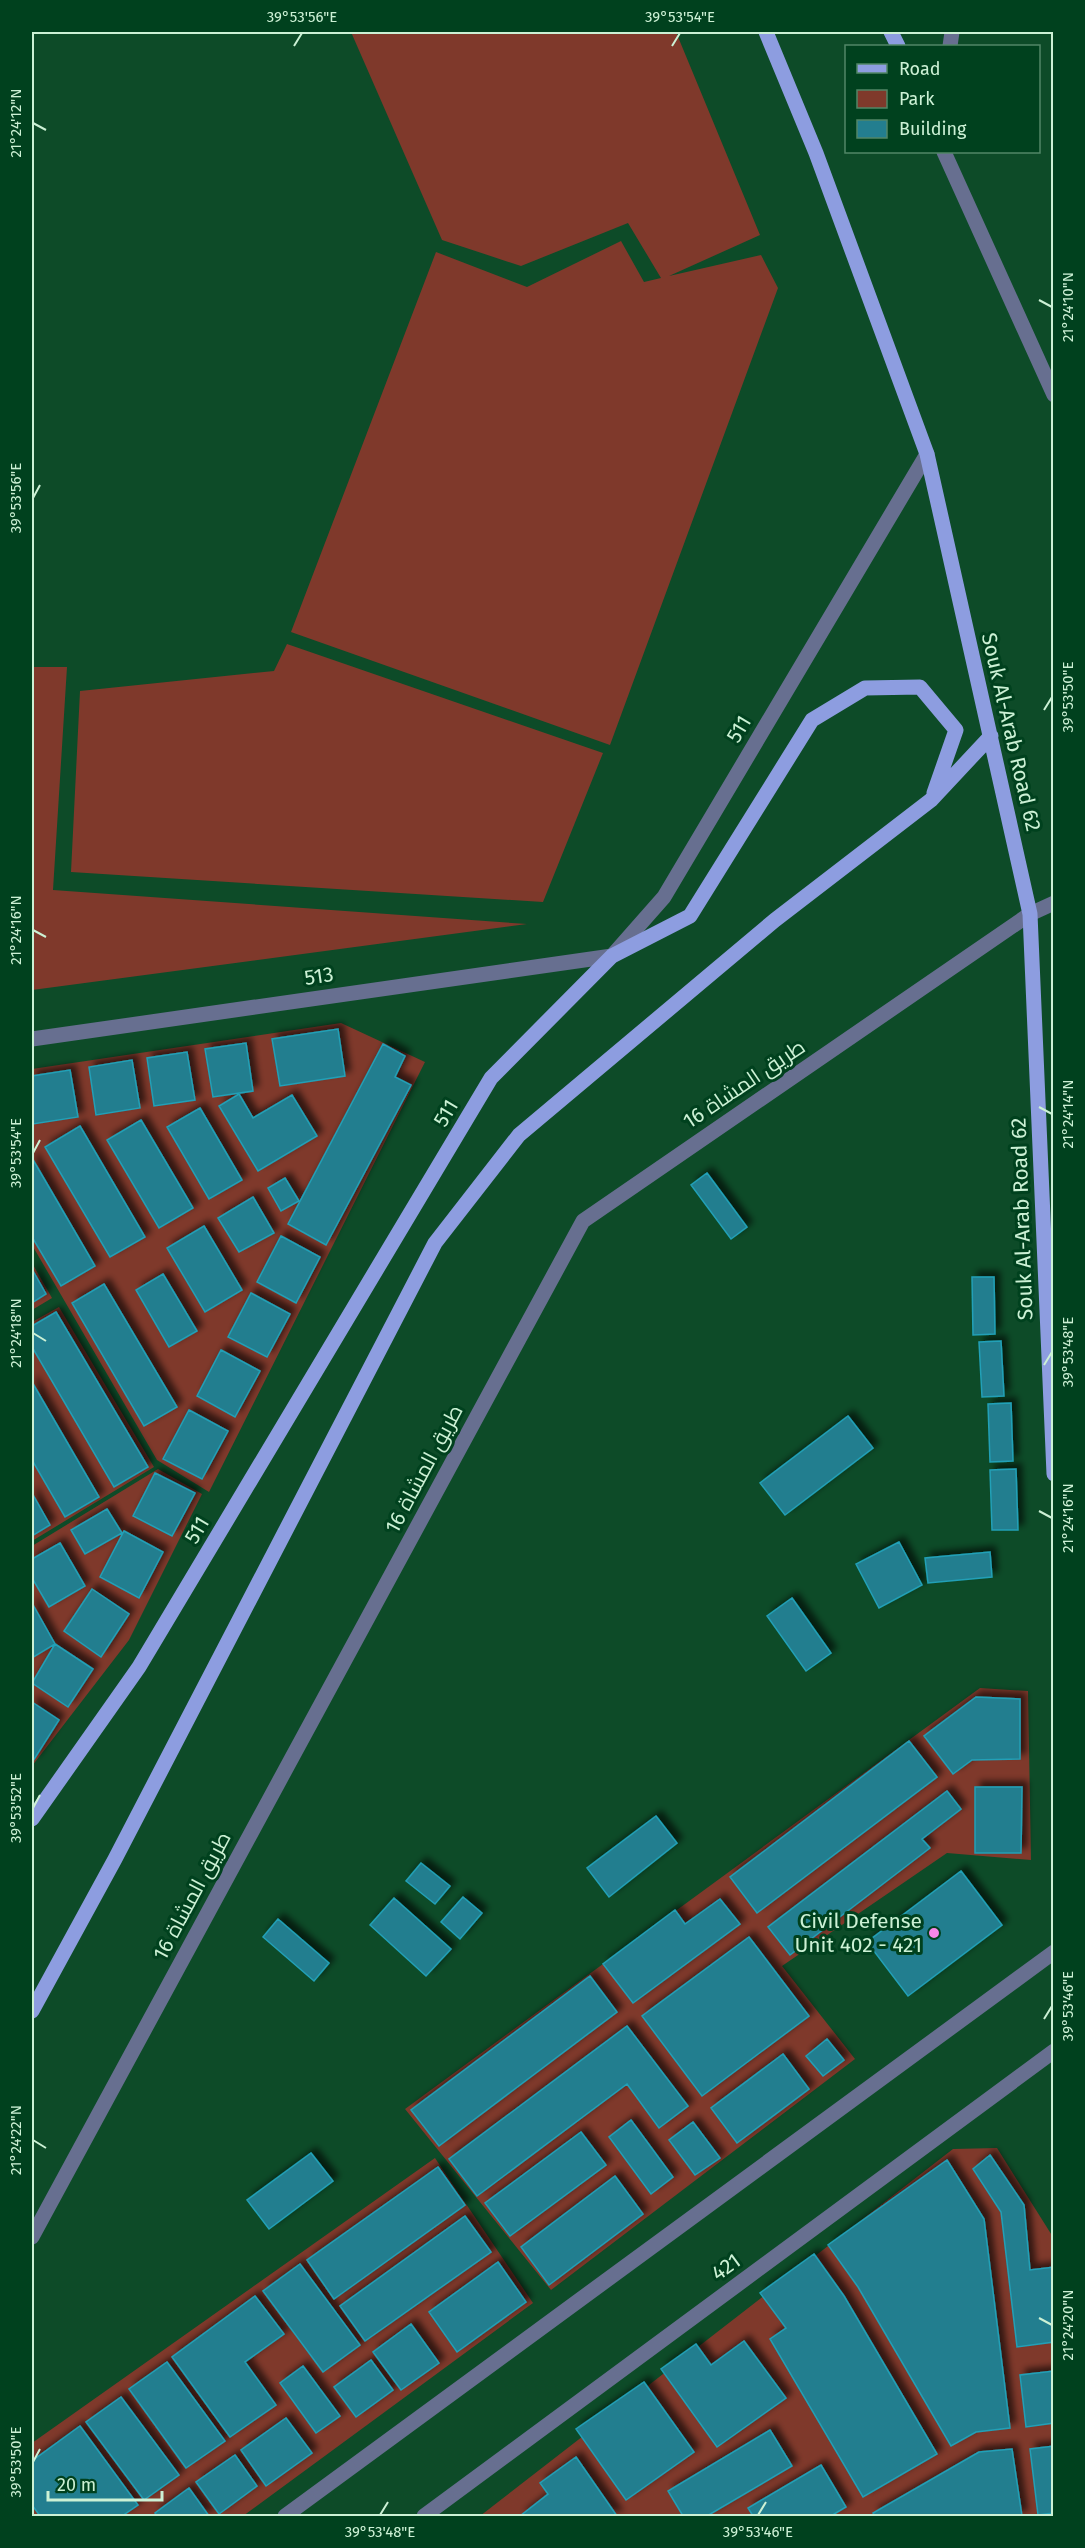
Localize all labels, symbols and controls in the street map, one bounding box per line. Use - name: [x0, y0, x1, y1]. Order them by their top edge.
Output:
- text: 39°53'56"E: [267, 8, 337, 26]
- text: 39°53'54"E: [645, 8, 715, 26]
- legend: [845, 45, 1040, 153]
- text: Road: [899, 58, 941, 80]
- text: 21°24'12"N: [7, 88, 25, 158]
- text: Park: [899, 88, 935, 110]
- text: Building: [899, 118, 967, 140]
- text: 21°24'10"N: [1059, 272, 1077, 342]
- text: 39°53'56"E: [7, 463, 25, 533]
- street label: Souk Al-Arab Road 62: [976, 630, 1046, 834]
- text: 39°53'50"E: [1059, 662, 1077, 732]
- street label: 511: [721, 711, 757, 747]
- text: 21°24'16"N: [7, 895, 25, 965]
- street label: 513: [303, 961, 335, 991]
- street label: طريق المشاة 16: [678, 1034, 810, 1134]
- text: 21°24'14"N: [1059, 1080, 1077, 1148]
- street label: 511: [428, 1095, 464, 1131]
- street label: Souk Al-Arab Road 62: [1005, 1117, 1039, 1321]
- text: 39°53'54"E: [7, 1118, 25, 1188]
- text: 21°24'18"N: [7, 1298, 25, 1368]
- text: 39°53'48"E: [1059, 1317, 1077, 1387]
- street label: طريق المشاة 16: [379, 1400, 469, 1538]
- text: 21°24'16"N: [1059, 1483, 1077, 1553]
- street label: 511: [179, 1512, 215, 1548]
- text: 39°53'52"E: [7, 1773, 25, 1843]
- street label: طريق المشاة 16: [147, 1827, 237, 1965]
- place label: Civil Defense Unit 402 - 421: [794, 1908, 922, 1958]
- marker: Civil Defense Unit 402 - 421: [927, 1926, 941, 1940]
- text: 39°53'46"E: [1059, 1971, 1077, 2041]
- text: 21°24'22"N: [7, 2105, 25, 2175]
- street label: 421: [706, 2248, 746, 2286]
- text: 21°24'20"N: [1059, 2290, 1077, 2360]
- text: 39°53'50"E: [7, 2427, 25, 2497]
- scale bar: [48, 2464, 162, 2502]
- text: 20 m: [57, 2474, 96, 2496]
- text: 39°53'48"E: [345, 2523, 415, 2541]
- text: 39°53'46"E: [723, 2523, 793, 2541]

